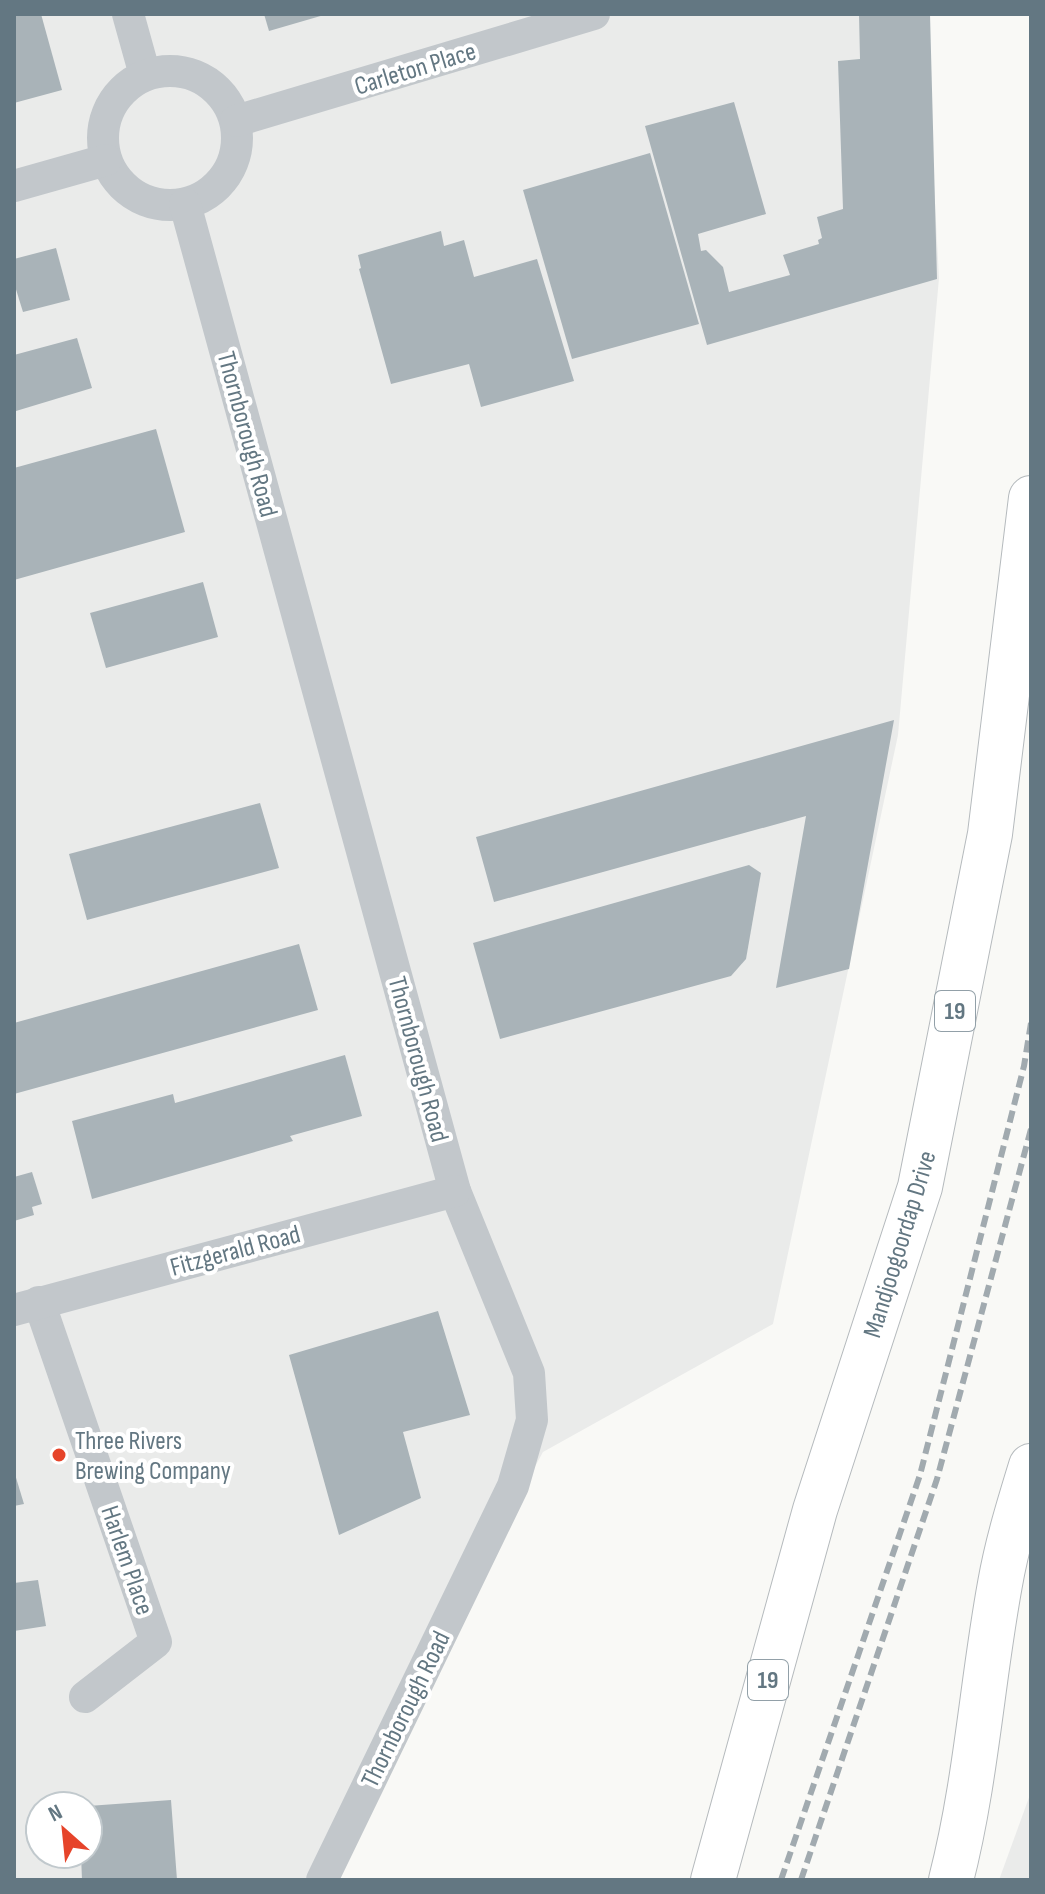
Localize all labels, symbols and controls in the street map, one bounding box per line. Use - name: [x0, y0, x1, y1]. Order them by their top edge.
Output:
- street label: Carleton Place: [351, 36, 480, 103]
- street label: Thornborough Road: [210, 348, 284, 521]
- street label: Thornborough Road: [381, 973, 455, 1146]
- road number: 19: [935, 991, 975, 1031]
- street label: Mandjoogoordap Drive: [857, 1147, 944, 1342]
- street label: Fitzgerald Road: [167, 1219, 304, 1284]
- place label: Three Rivers Brewing Company: [75, 1426, 231, 1487]
- marker: Three Rivers Brewing Company: [50, 1446, 68, 1464]
- street label: Harlem Place: [93, 1502, 160, 1619]
- street label: Thornborough Road: [355, 1626, 458, 1793]
- road number: 19: [748, 1660, 788, 1700]
- north arrow: [24, 1790, 104, 1870]
- text: N: [44, 1799, 67, 1828]

